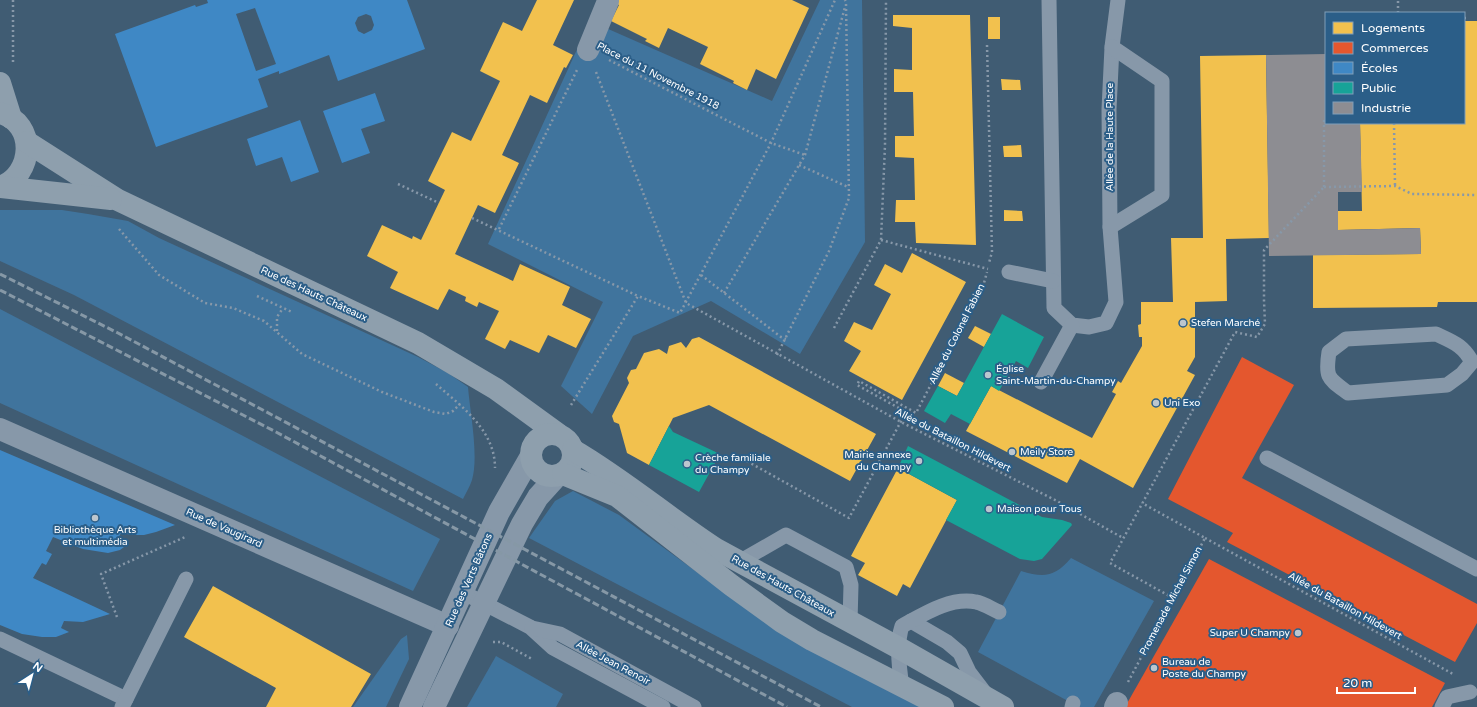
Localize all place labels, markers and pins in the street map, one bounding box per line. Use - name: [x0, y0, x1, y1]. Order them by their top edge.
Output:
- place label: Stefen Marché: [1191, 317, 1261, 329]
- marker: Stefen Marché: [1178, 318, 1188, 328]
- place label: Église Saint-Martin-du-Champy: [996, 363, 1116, 387]
- marker: Église Saint-Martin-du-Champy: [983, 370, 993, 380]
- place label: Uni Exo: [1164, 397, 1200, 409]
- marker: Uni Exo: [1151, 398, 1161, 408]
- place label: Meily Store: [1020, 446, 1074, 458]
- marker: Meily Store: [1007, 447, 1017, 457]
- place label: Mairie annexe du Champy: [844, 449, 912, 473]
- place label: Crèche familiale du Champy: [695, 452, 771, 476]
- marker: Mairie annexe du Champy: [914, 456, 924, 466]
- marker: Crèche familiale du Champy: [682, 459, 692, 469]
- place label: Maison pour Tous: [997, 503, 1082, 515]
- marker: Maison pour Tous: [984, 504, 994, 514]
- marker: Bibliothèque Arts et multimédia: [90, 513, 100, 523]
- place label: Bibliothèque Arts et multimédia: [54, 524, 137, 548]
- place label: Super U Champy: [1210, 627, 1291, 639]
- marker: Super U Champy: [1293, 628, 1303, 638]
- place label: Bureau de Poste du Champy: [1162, 656, 1247, 680]
- marker: Bureau de Poste du Champy: [1149, 663, 1159, 673]

